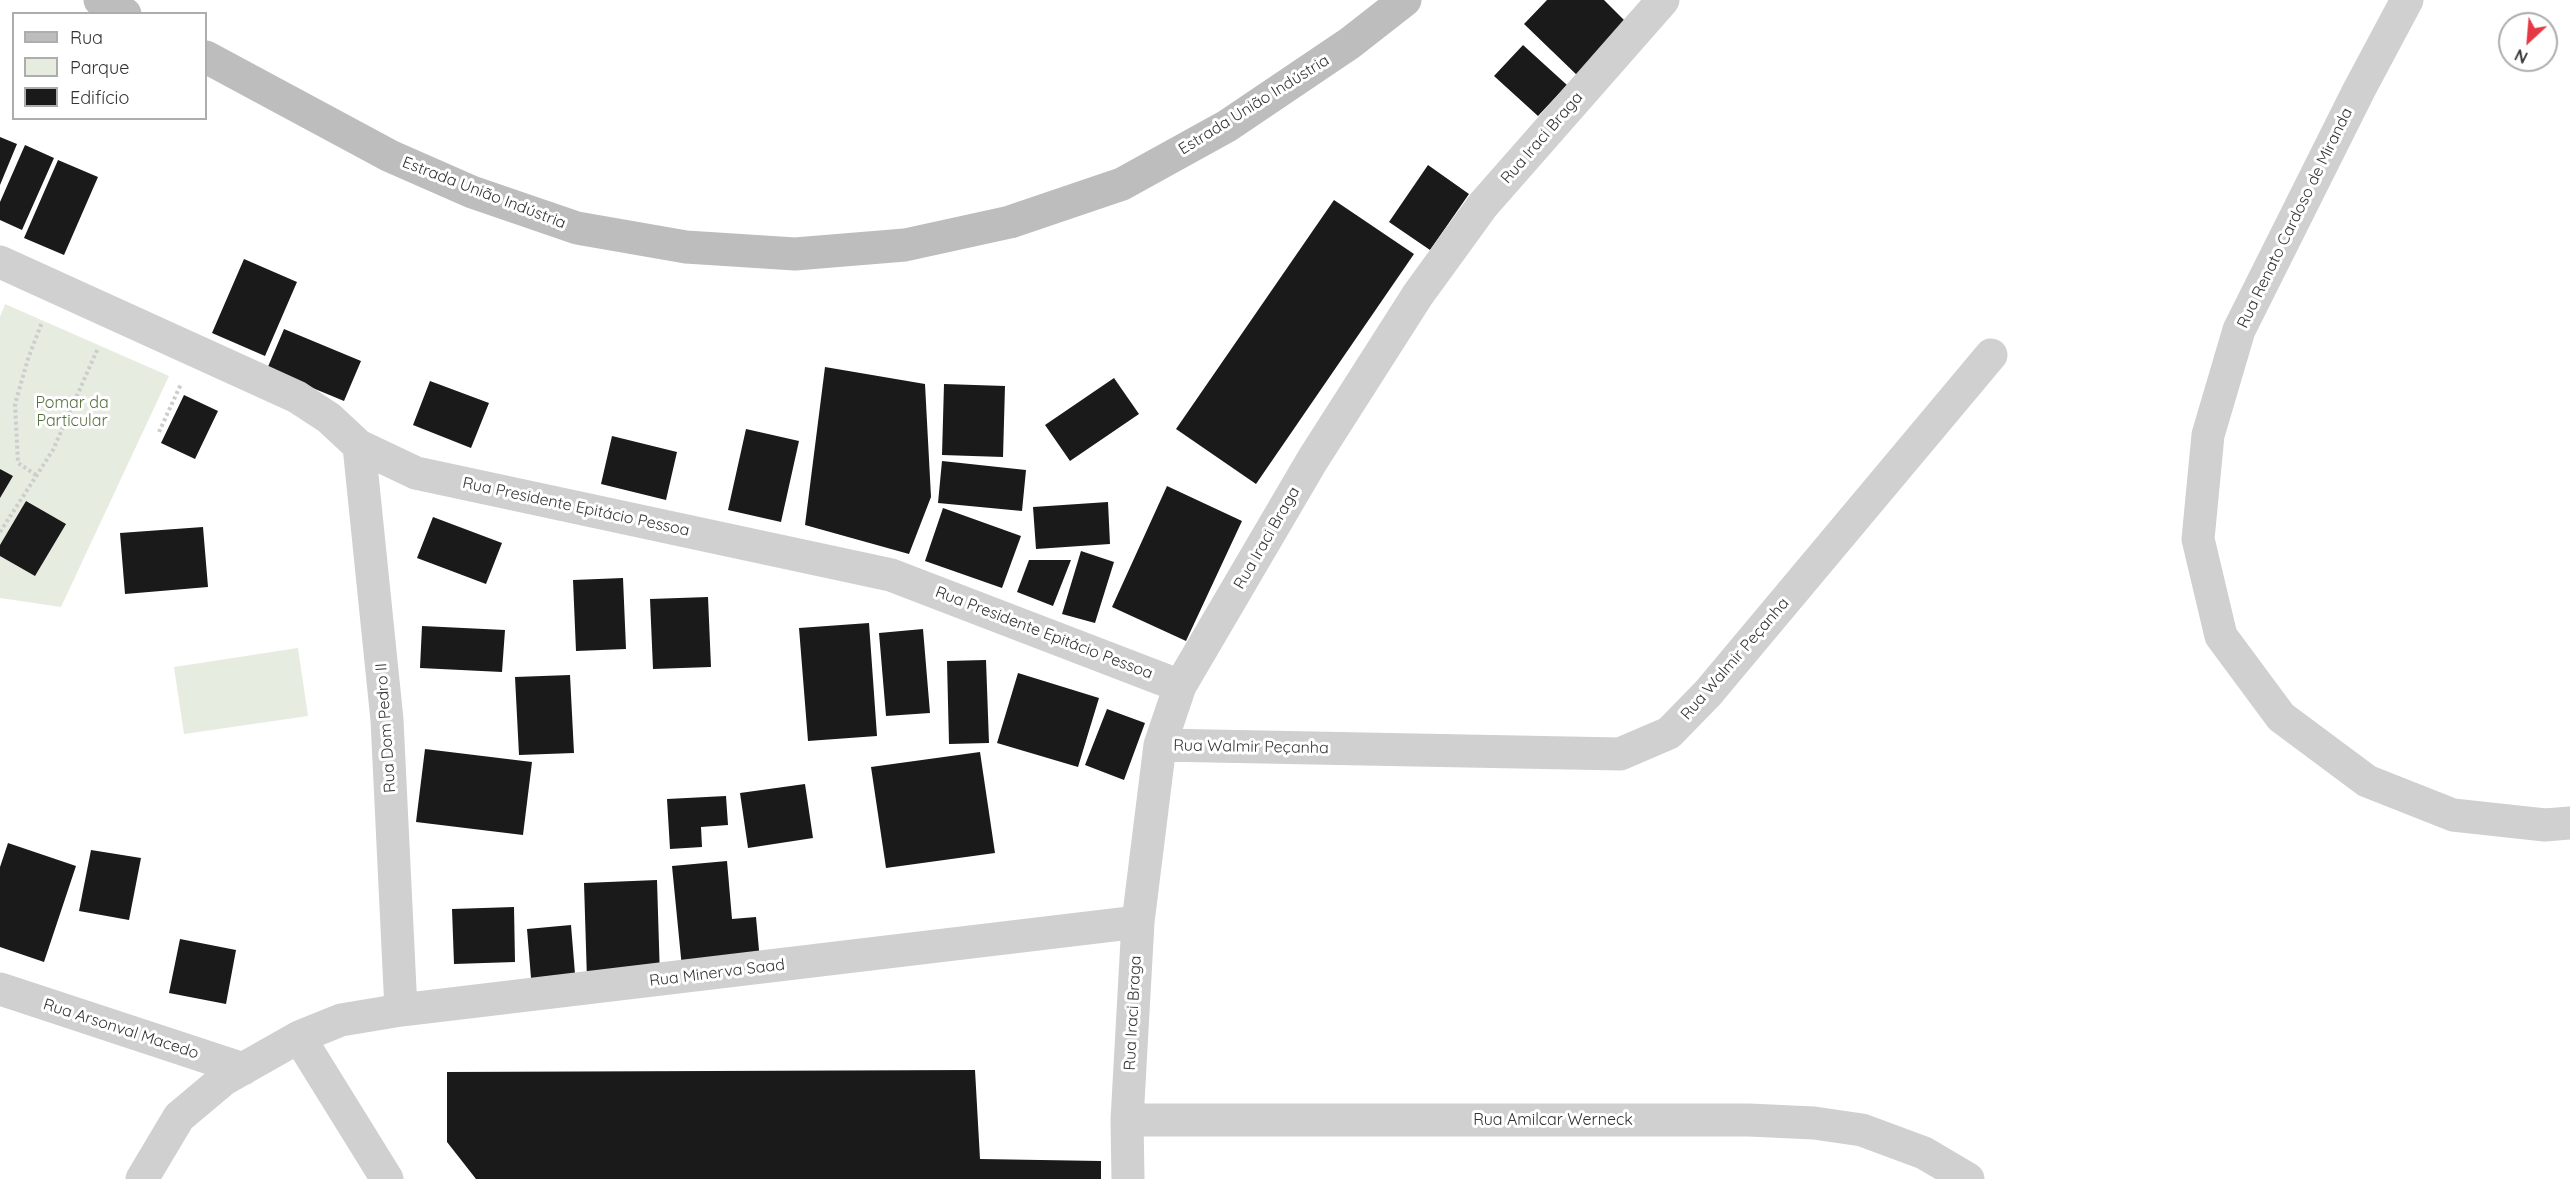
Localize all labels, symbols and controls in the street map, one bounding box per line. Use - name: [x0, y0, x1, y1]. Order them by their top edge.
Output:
- legend: [12, 12, 207, 120]
- north arrow: [2498, 12, 2558, 72]
- text: Rua: [70, 26, 103, 49]
- text: N: [2511, 45, 2531, 68]
- street label: Estrada União Indústria: [1175, 51, 1333, 159]
- text: Parque: [70, 56, 129, 79]
- text: Edifício: [70, 86, 129, 109]
- street label: Rua Iraci Braga: [1497, 88, 1587, 188]
- street label: Rua Renato Cardoso de Miranda: [2233, 105, 2357, 331]
- street label: Estrada União Indústria: [399, 153, 569, 233]
- park label: Pomar da Particular: [35, 393, 109, 431]
- street label: Rua Presidente Epitácio Pessoa: [461, 474, 691, 540]
- street label: Rua Iraci Braga: [1230, 483, 1304, 593]
- street label: Rua Presidente Epitácio Pessoa: [932, 583, 1156, 683]
- street label: Rua Walmir Peçanha: [1677, 594, 1793, 724]
- street label: Rua Dom Pedro II: [372, 663, 400, 793]
- street label: Rua Walmir Peçanha: [1173, 736, 1329, 758]
- street label: Rua Minerva Saad: [648, 955, 786, 991]
- street label: Rua Iraci Braga: [1120, 955, 1146, 1071]
- street label: Rua Arsonval Macedo: [41, 995, 201, 1063]
- street label: Rua Amilcar Werneck: [1473, 1110, 1633, 1130]

